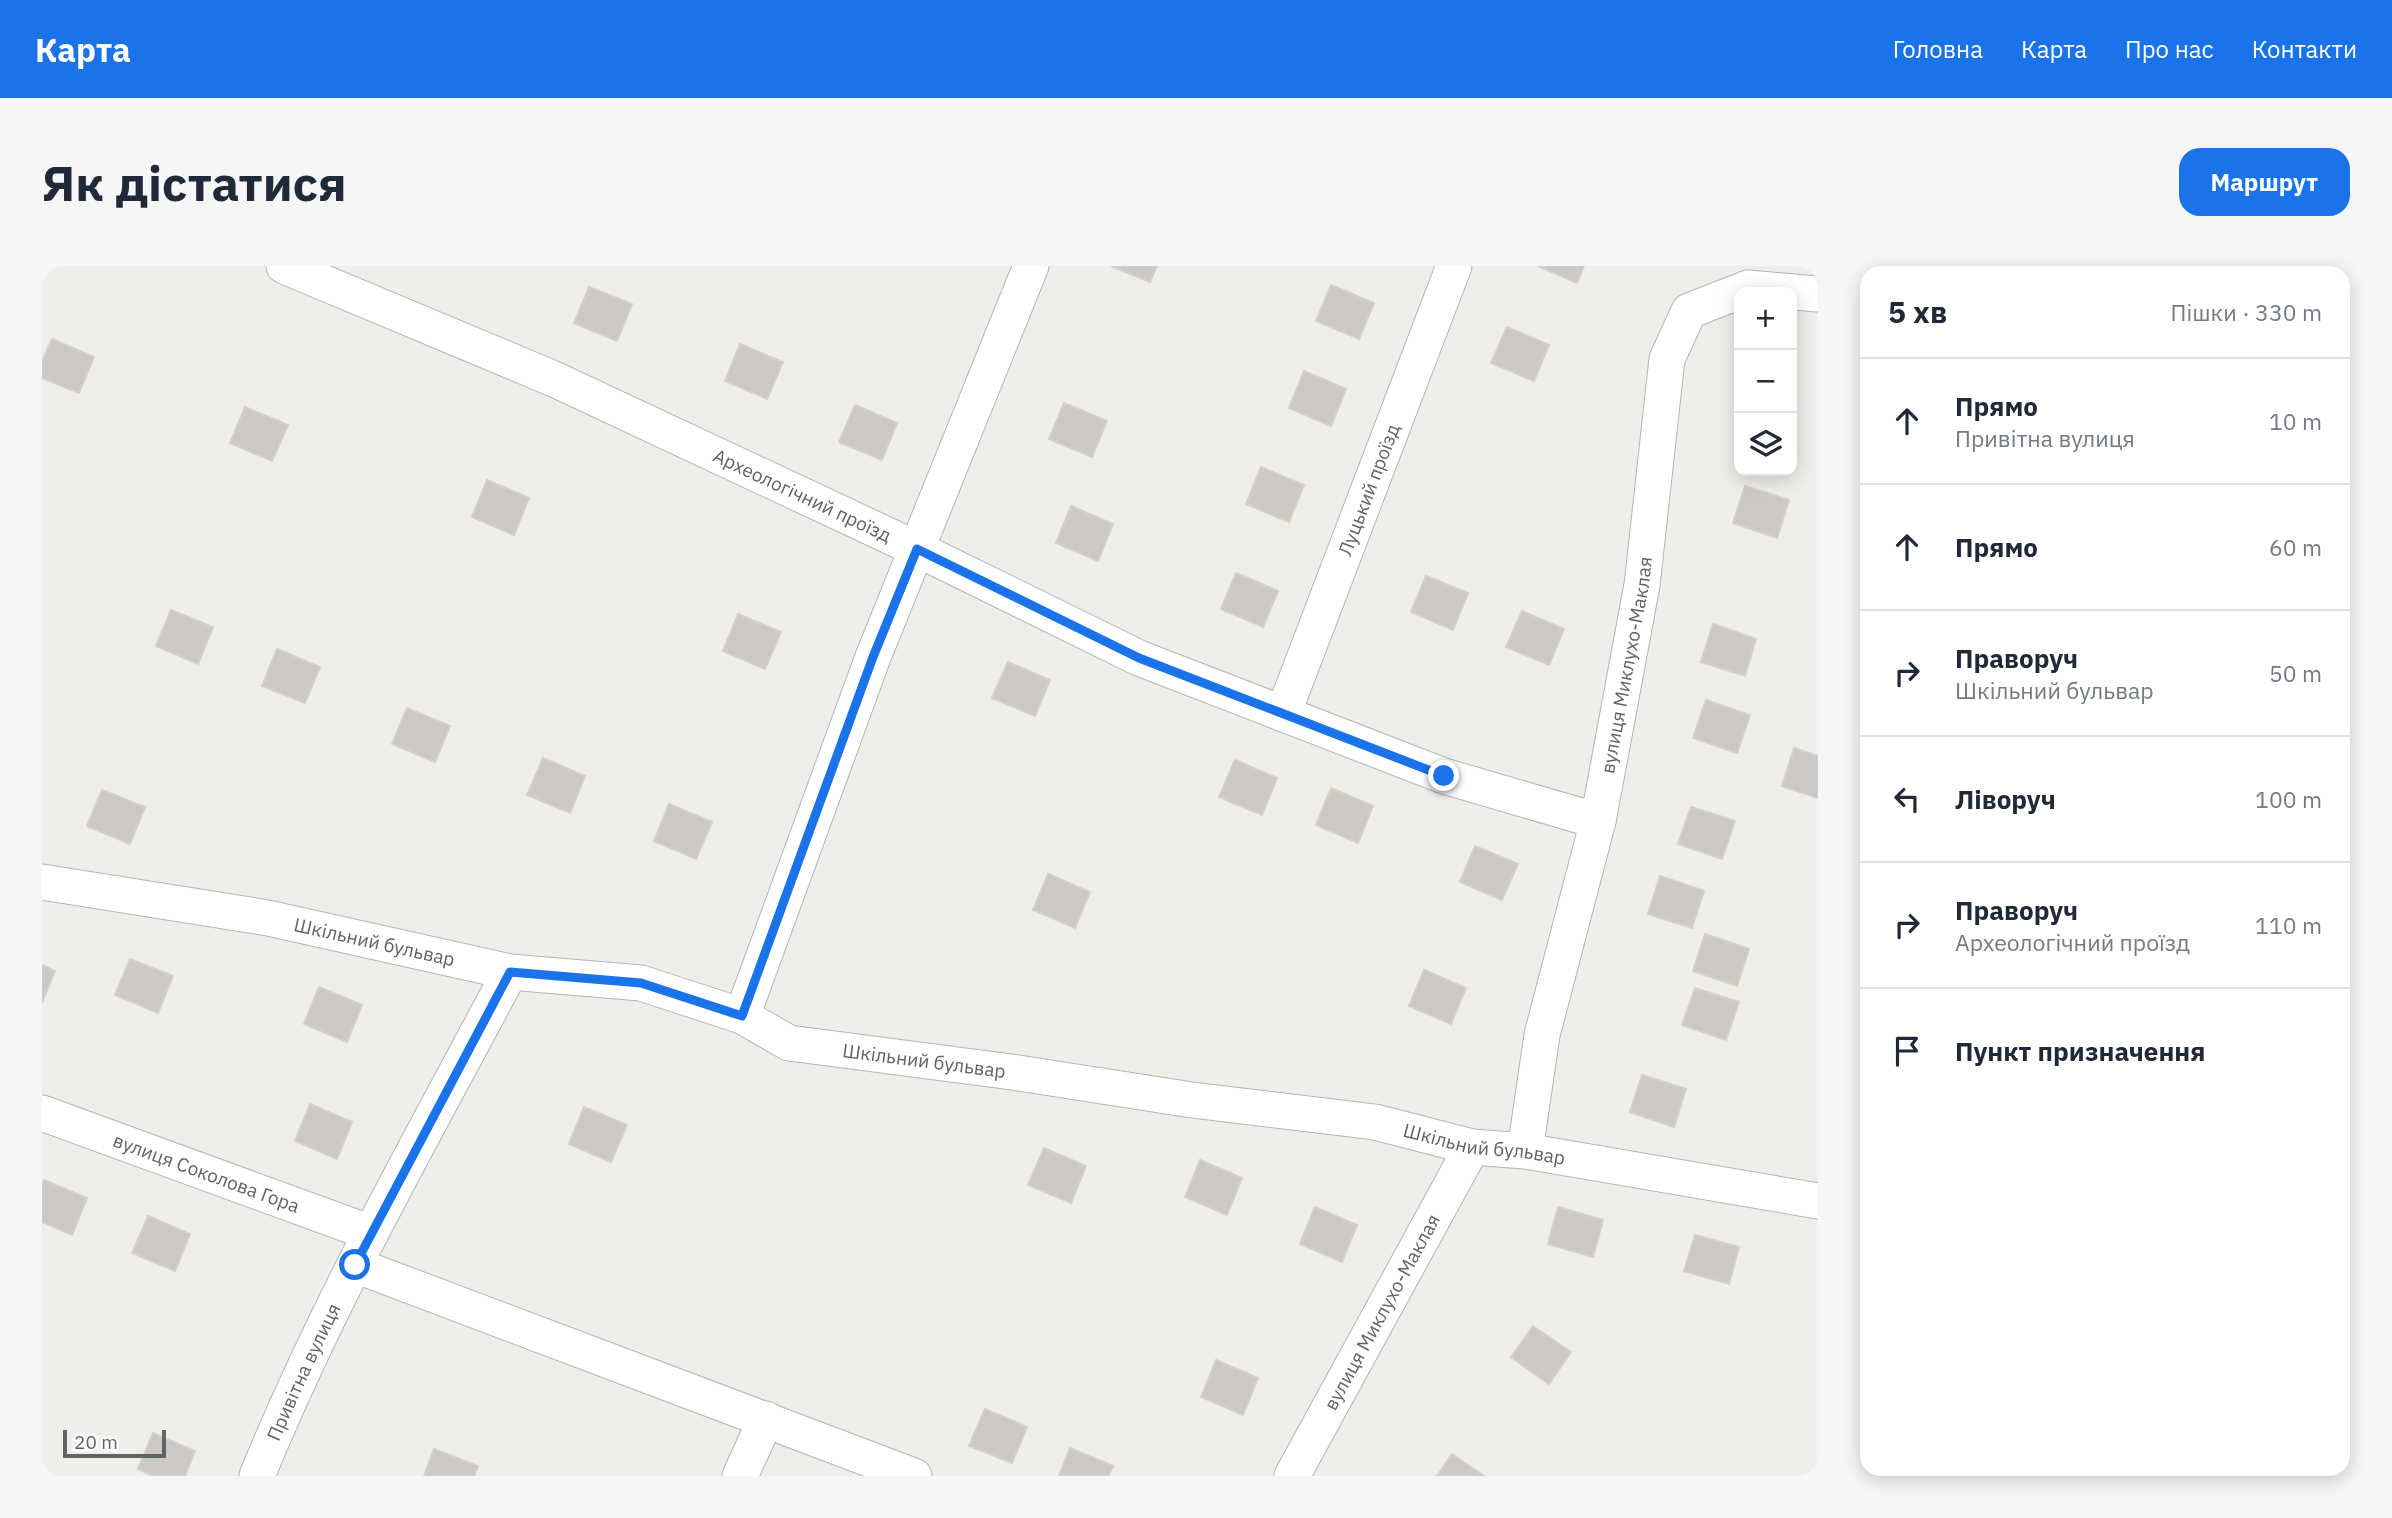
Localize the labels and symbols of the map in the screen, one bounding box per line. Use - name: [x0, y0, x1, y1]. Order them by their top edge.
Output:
- street label: Луцький проїзд: [1333, 420, 1405, 559]
- street label: Археологічний проїзд: [709, 443, 895, 547]
- street label: вулиця Миклухо-Маклая: [1595, 555, 1657, 775]
- route end: [1428, 760, 1459, 791]
- street label: Шкільний бульвар: [292, 912, 457, 971]
- street label: Шкільний бульвар: [841, 1038, 1007, 1083]
- street label: Шкільний бульвар: [1401, 1118, 1567, 1170]
- street label: вулиця Соколова Гора: [110, 1128, 303, 1218]
- street label: вулиця Миклухо-Маклая: [1318, 1210, 1445, 1414]
- route start: [339, 1249, 370, 1280]
- street label: Привітна вулиця: [261, 1299, 346, 1444]
- scale bar: [63, 1427, 166, 1459]

